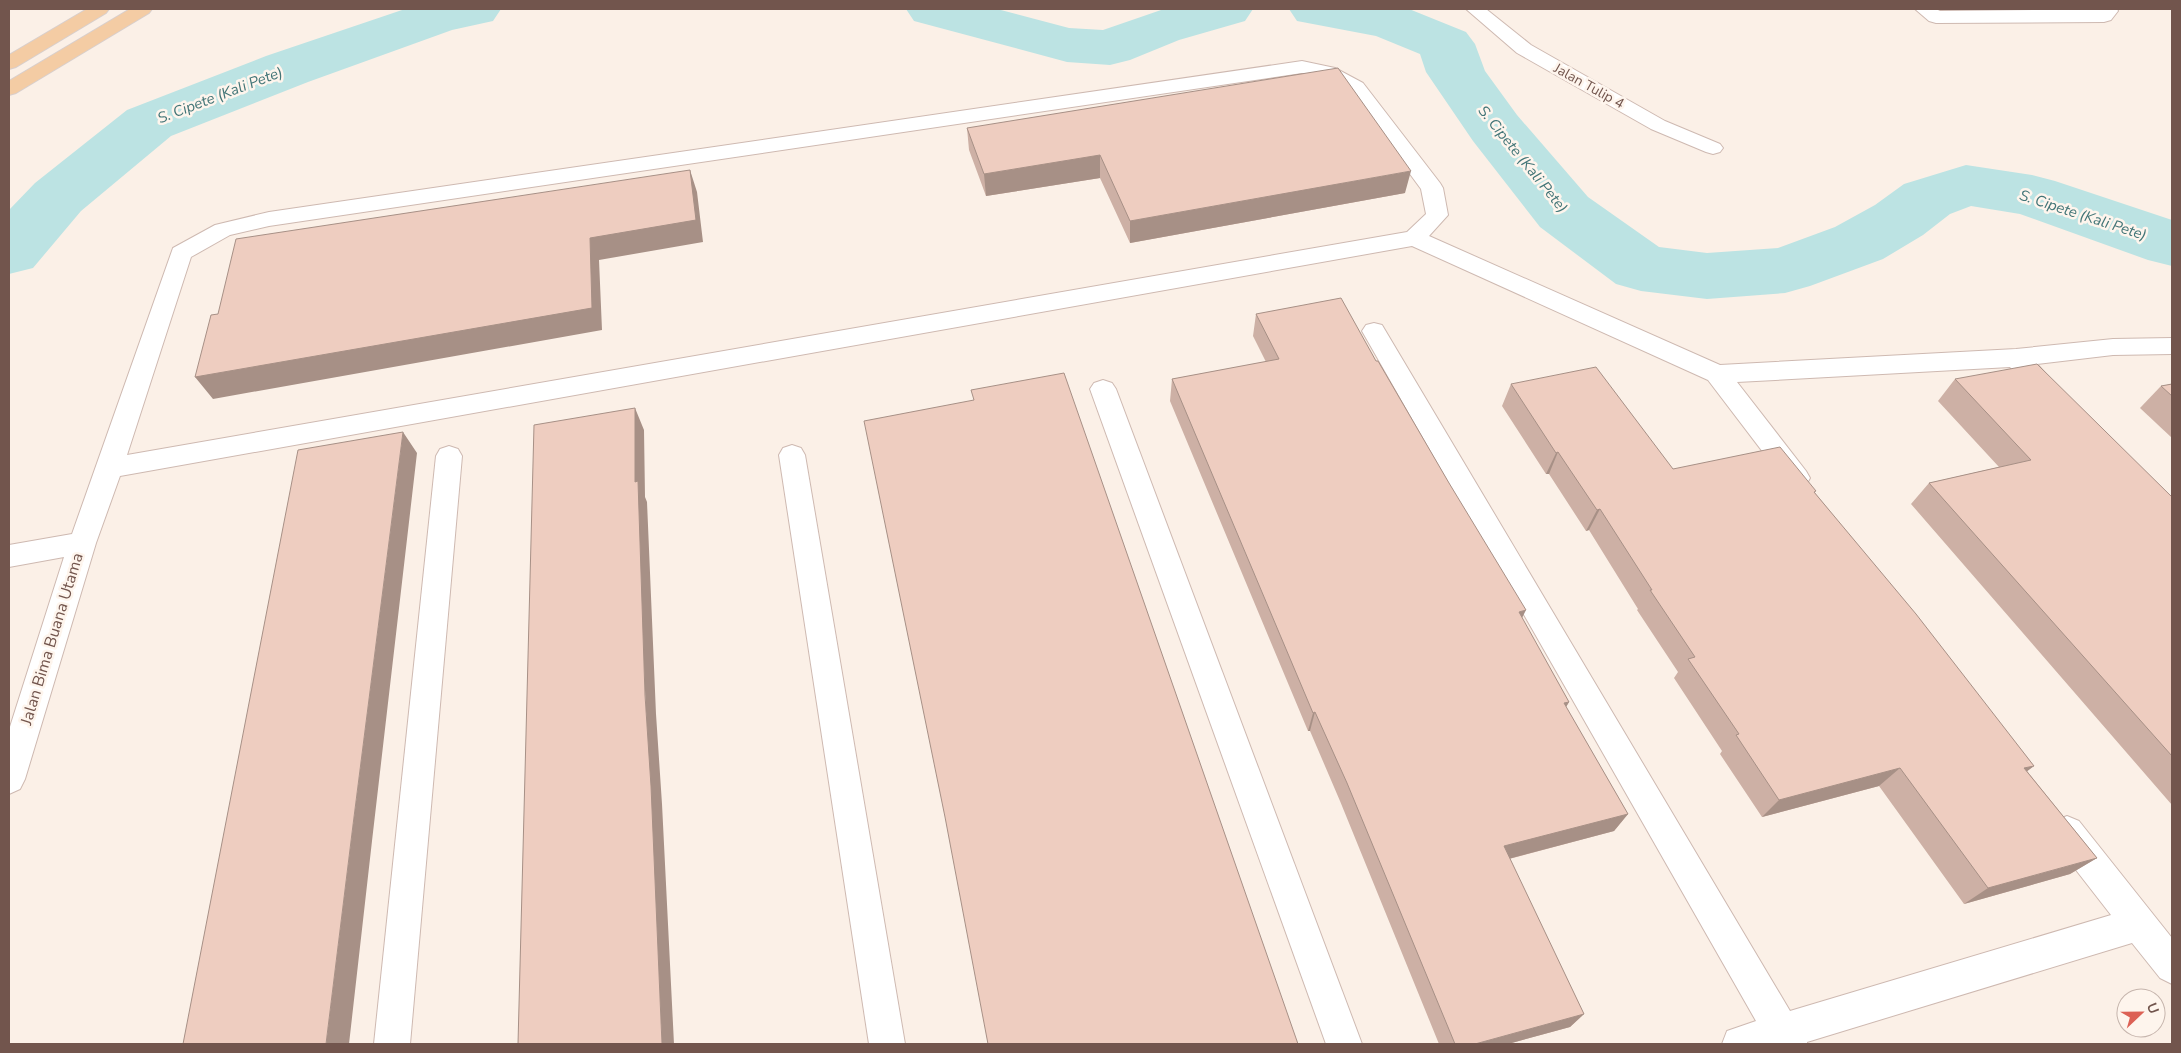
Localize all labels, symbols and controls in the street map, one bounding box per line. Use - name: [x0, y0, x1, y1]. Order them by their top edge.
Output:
- street label: Jalan Tulip 4: [1549, 58, 1628, 113]
- water label: S. Cipete (Kali Pete): [155, 62, 285, 128]
- water label: S. Cipete (Kali Pete): [1474, 101, 1572, 217]
- water label: S. Cipete (Kali Pete): [2017, 185, 2149, 245]
- street label: Jalan Bima Buana Utama: [15, 550, 89, 729]
- north arrow: [2116, 988, 2166, 1038]
- text: U: [2142, 1000, 2163, 1017]

